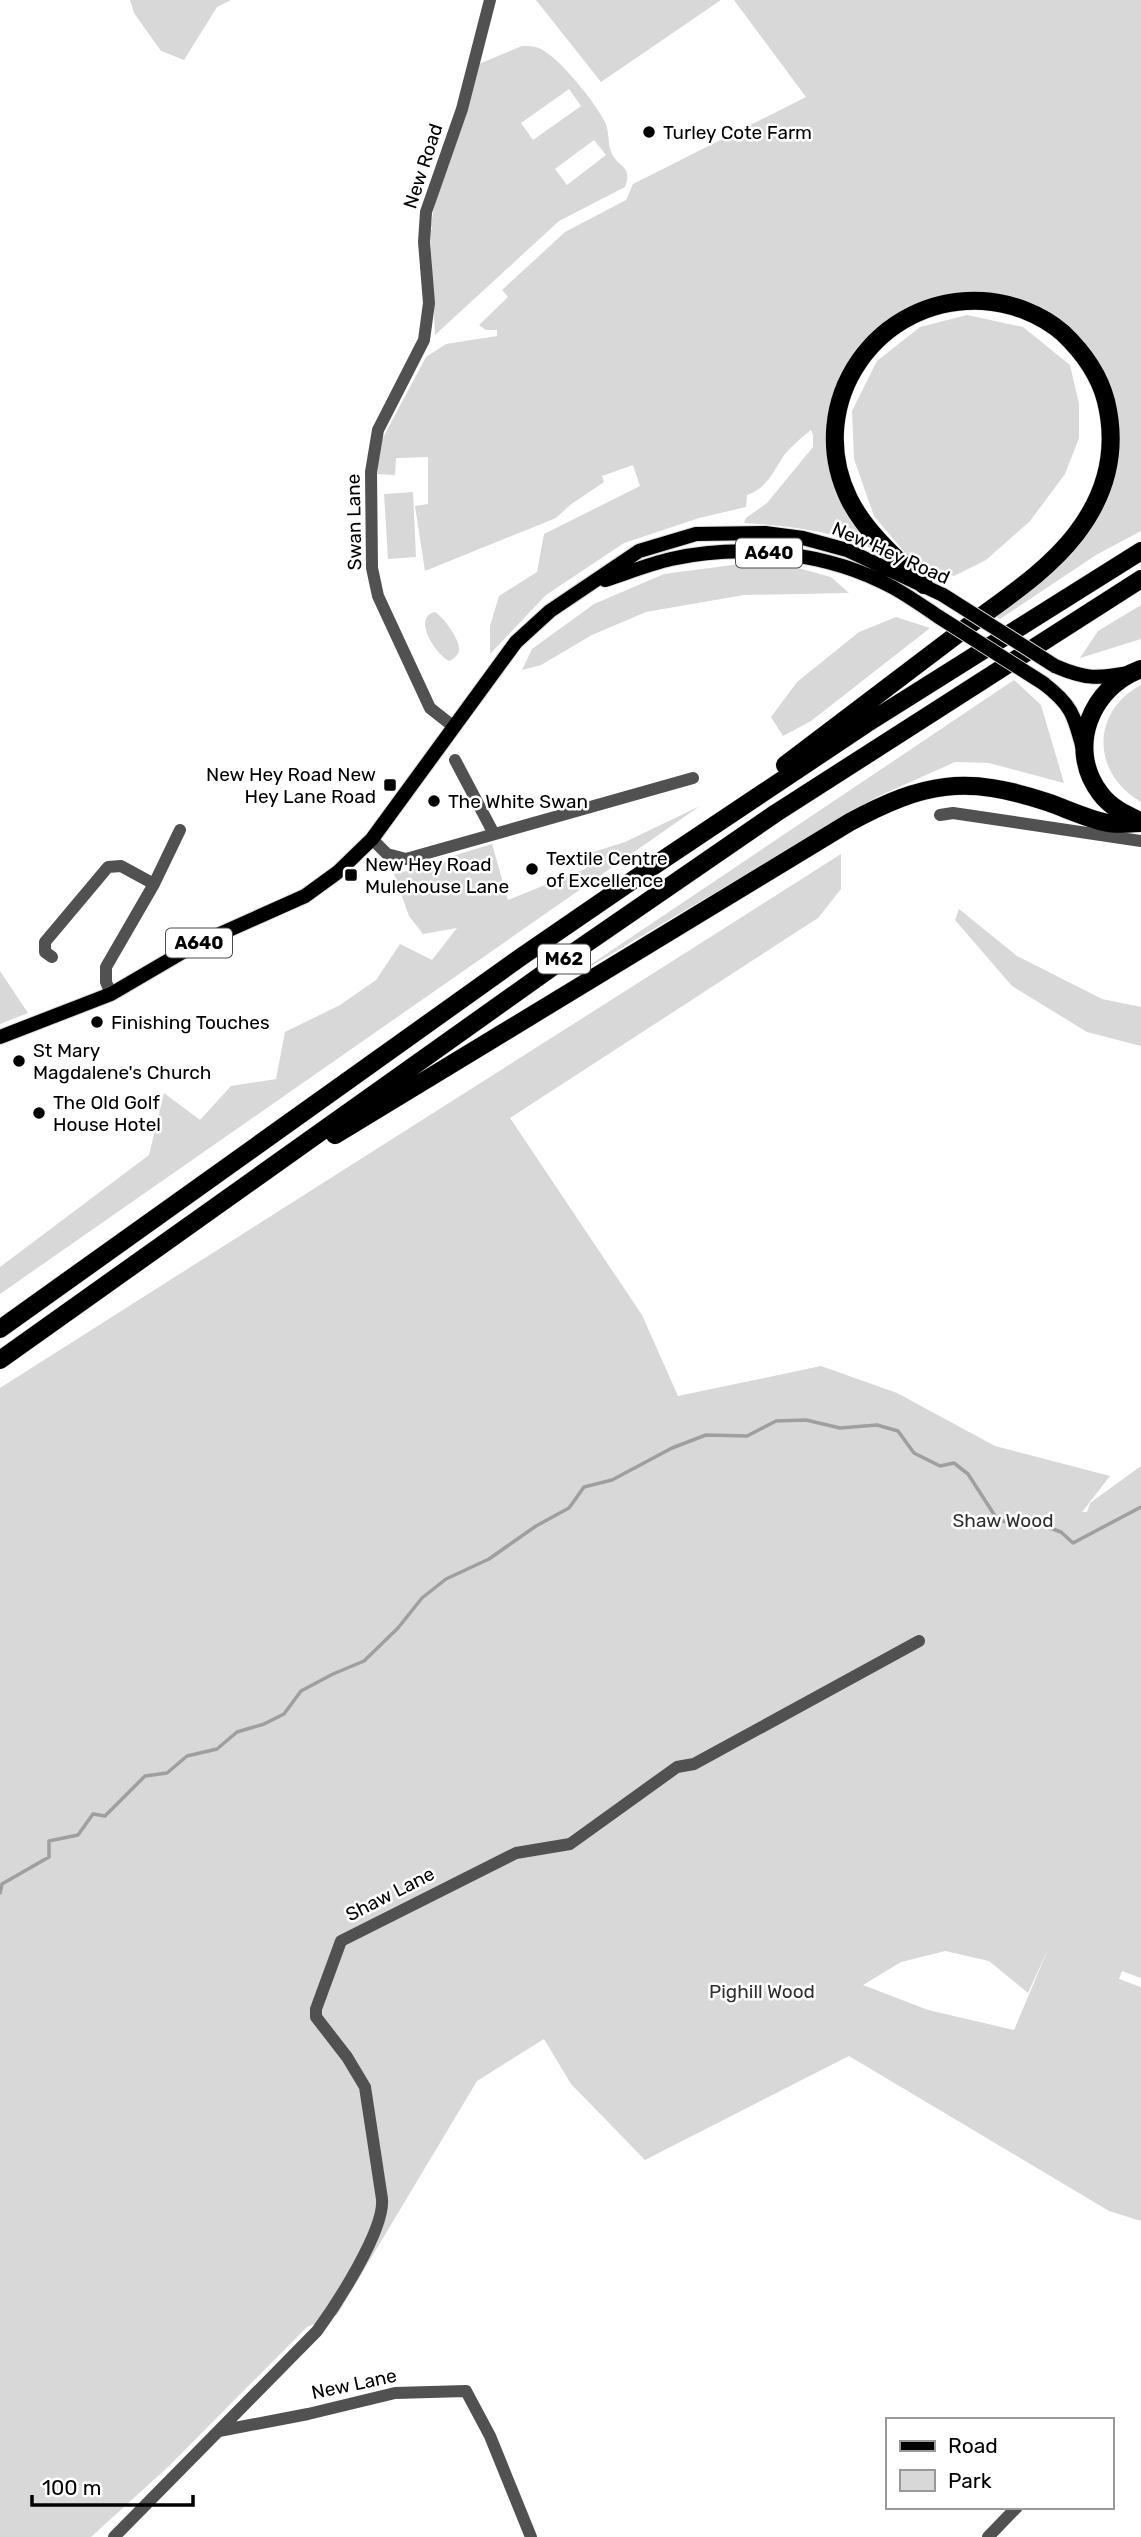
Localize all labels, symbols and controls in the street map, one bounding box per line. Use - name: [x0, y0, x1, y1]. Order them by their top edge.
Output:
- street label: New Road: [398, 121, 448, 211]
- place label: Turley Cote Farm: [663, 121, 812, 144]
- marker: Turley Cote Farm: [641, 124, 657, 140]
- street label: Swan Lane: [342, 473, 366, 571]
- street label: New Hey Road: [829, 517, 953, 589]
- road number: A640: [736, 538, 802, 568]
- place label: New Hey Road New Hey Lane Road: [206, 763, 376, 808]
- marker: New Hey Road New Hey Lane Road: [382, 777, 398, 793]
- place label: The White Swan: [448, 790, 588, 813]
- marker: The White Swan: [426, 793, 442, 809]
- place label: Textile Centre of Excellence: [546, 847, 668, 892]
- place label: New Hey Road Mulehouse Lane: [365, 853, 509, 898]
- marker: Textile Centre of Excellence: [524, 861, 540, 877]
- marker: New Hey Road Mulehouse Lane: [343, 867, 359, 883]
- road number: A640: [166, 928, 232, 958]
- road number: M62: [538, 944, 590, 974]
- place label: Finishing Touches: [111, 1011, 270, 1034]
- marker: Finishing Touches: [89, 1014, 105, 1030]
- place label: St Mary Magdalene's Church: [33, 1039, 211, 1084]
- marker: St Mary Magdalene's Church: [11, 1053, 27, 1069]
- place label: The Old Golf House Hotel: [53, 1091, 161, 1136]
- marker: The Old Golf House Hotel: [31, 1105, 47, 1121]
- park label: Shaw Wood: [953, 1509, 1053, 1532]
- street label: Shaw Lane: [342, 1862, 438, 1926]
- park label: Pighill Wood: [709, 1980, 815, 2003]
- street label: New Lane: [309, 2364, 399, 2404]
- legend: [886, 2418, 1113, 2509]
- text: Road: [948, 2433, 998, 2458]
- scale bar: [32, 2464, 192, 2508]
- text: Park: [948, 2468, 992, 2493]
- text: 100 m: [42, 2475, 101, 2500]

